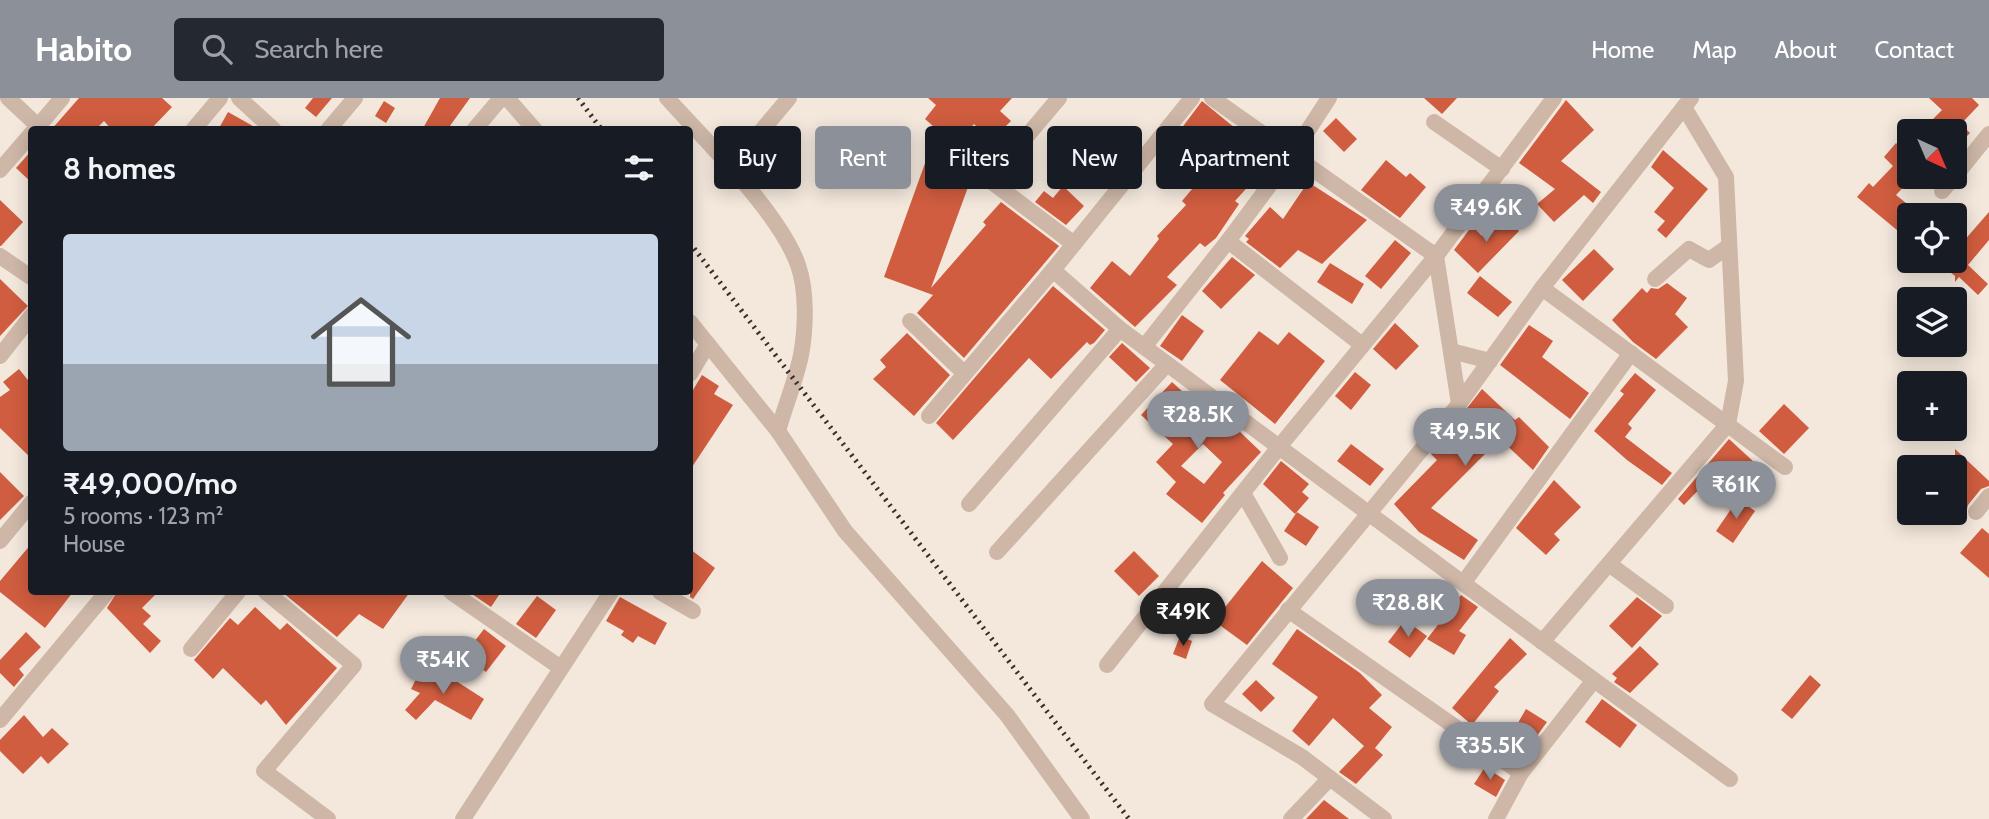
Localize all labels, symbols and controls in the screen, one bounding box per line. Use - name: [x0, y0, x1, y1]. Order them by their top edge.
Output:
- search box: [174, 18, 664, 81]
- text: Habito: [35, 29, 132, 69]
- icon: search: [198, 30, 236, 68]
- text: Search here: [254, 33, 383, 65]
- text: Home: [1591, 35, 1654, 64]
- text: Map: [1692, 35, 1737, 64]
- text: About: [1775, 35, 1837, 64]
- text: Contact: [1875, 35, 1954, 64]
- north arrow: [1897, 119, 1967, 189]
- map controls: [1897, 119, 1967, 525]
- chip: Buy: [714, 126, 801, 189]
- chip: Rent: [815, 126, 911, 189]
- chip: Filters: [925, 126, 1033, 189]
- chip: New: [1047, 126, 1142, 189]
- chip: Apartment: [1156, 126, 1314, 189]
- icon: filters: [620, 149, 658, 187]
- text: 8 homes: [63, 150, 176, 187]
- pin: ₹49.6K: [1429, 184, 1543, 244]
- text: ₹49.6K: [1450, 193, 1522, 221]
- button: locate: [1897, 203, 1967, 273]
- icon: home: [298, 279, 424, 405]
- button: layers: [1897, 287, 1967, 357]
- button: +: [1897, 371, 1967, 441]
- pin: ₹28.5K: [1141, 392, 1255, 451]
- text: ₹28.5K: [1163, 400, 1233, 428]
- pin: ₹49.5K: [1408, 408, 1522, 468]
- text: ₹49.5K: [1429, 417, 1501, 445]
- button: −: [1897, 455, 1967, 525]
- pin: ₹61K: [1695, 462, 1777, 521]
- text: ₹49,000/mo: [63, 465, 237, 502]
- text: ₹61K: [1712, 470, 1760, 498]
- text: 5 rooms · 123 m²: [63, 502, 223, 530]
- text: House: [63, 530, 125, 558]
- pin: ₹28.8K: [1351, 580, 1465, 639]
- pin: ₹49K: [1142, 588, 1224, 648]
- text: ₹28.8K: [1372, 588, 1444, 616]
- text: ₹49K: [1156, 597, 1210, 625]
- pin: ₹54K: [402, 636, 484, 696]
- text: ₹54K: [416, 645, 470, 673]
- pin: ₹35.5K: [1433, 722, 1547, 782]
- text: ₹35.5K: [1455, 731, 1525, 759]

